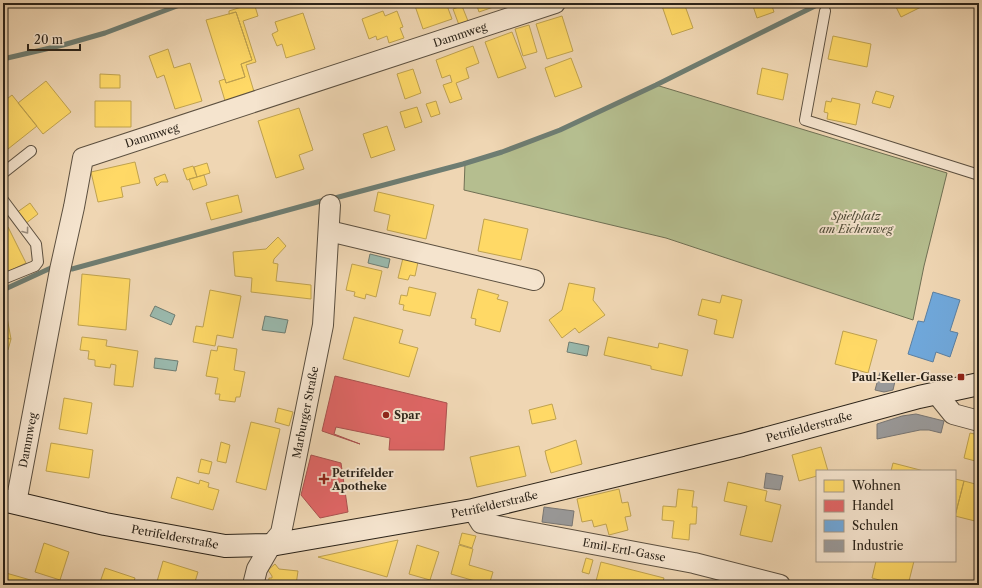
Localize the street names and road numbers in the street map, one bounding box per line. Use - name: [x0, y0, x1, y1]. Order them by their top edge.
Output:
- street label: Dammweg: [431, 19, 489, 50]
- street label: Dammweg: [123, 120, 181, 151]
- street label: Marburger Straße: [289, 365, 321, 460]
- street label: Petrifelderstraße: [764, 408, 854, 445]
- street label: Dammweg: [16, 411, 40, 469]
- street label: Petrifelderstraße: [450, 488, 539, 521]
- street label: Petrifelderstraße: [130, 522, 220, 552]
- street label: Emil-Ertl-Gasse: [582, 535, 667, 565]

